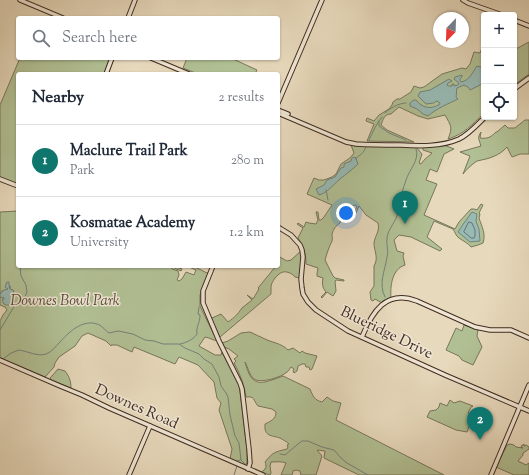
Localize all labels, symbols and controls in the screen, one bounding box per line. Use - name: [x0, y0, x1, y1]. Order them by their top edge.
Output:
- north arrow: [433, 12, 469, 48]
- map controls: [481, 12, 517, 120]
- button: +: [481, 12, 517, 48]
- search box: [16, 16, 280, 60]
- icon: search: [30, 27, 52, 49]
- text: Search here: [62, 28, 137, 49]
- button: −: [481, 48, 517, 84]
- button: locate: [481, 84, 517, 120]
- text: Nearby: [32, 86, 84, 110]
- text: 2 results: [219, 89, 264, 107]
- text: Maclure Trail Park: [70, 141, 188, 162]
- text: 1: [43, 152, 47, 170]
- text: 280 m: [231, 152, 264, 170]
- text: Park: [70, 162, 95, 180]
- pin: 1: [392, 191, 418, 224]
- your location: [336, 203, 356, 223]
- text: Kosmatae Academy: [70, 213, 195, 234]
- text: 2: [42, 224, 48, 242]
- text: 1.2 km: [230, 224, 264, 242]
- text: University: [70, 234, 129, 252]
- park label: Downes Bowl Park: [10, 291, 120, 312]
- street label: Blueridge Drive: [336, 302, 436, 365]
- street label: Downes Road: [91, 380, 182, 435]
- pin: 2: [467, 407, 493, 440]

